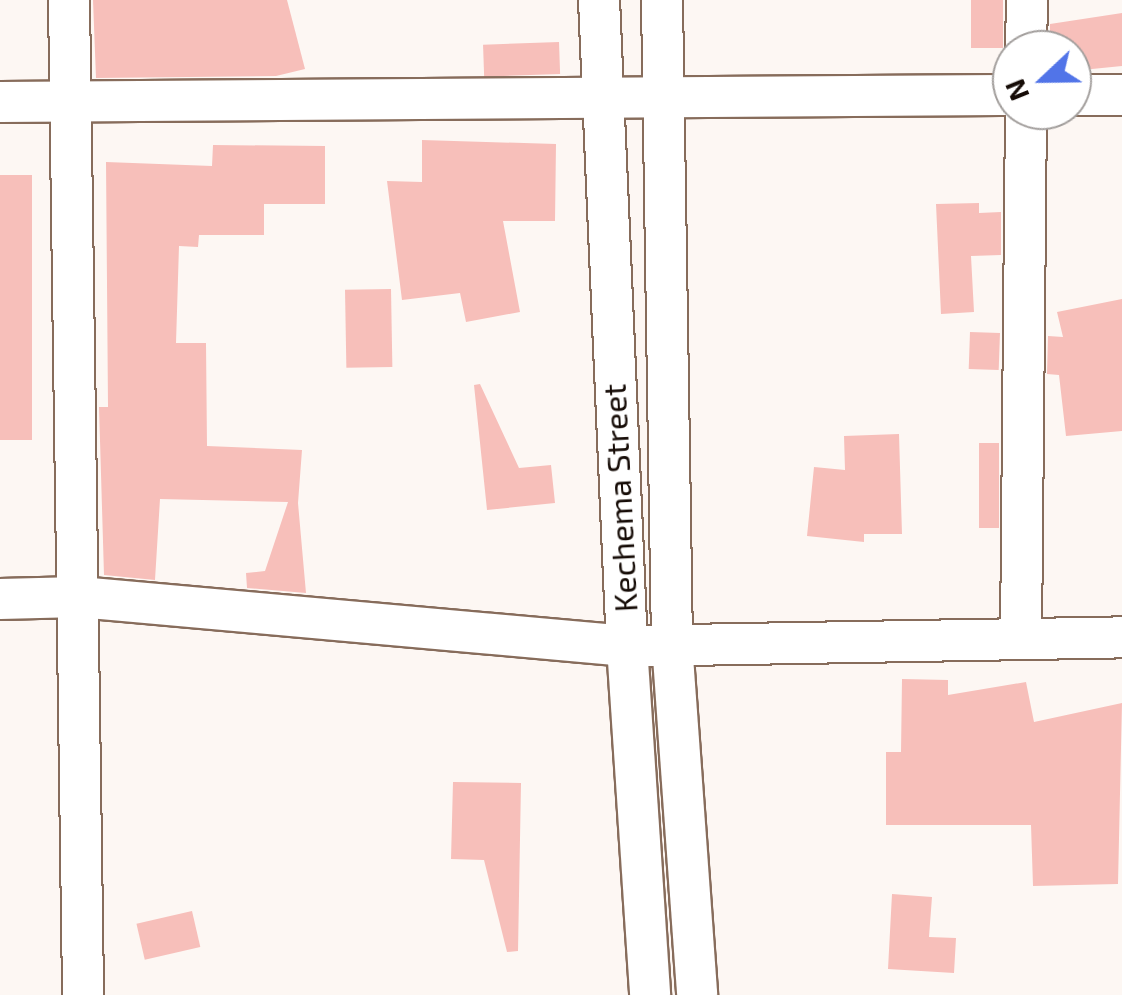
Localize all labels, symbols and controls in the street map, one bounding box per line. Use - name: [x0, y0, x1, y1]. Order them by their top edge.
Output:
- north arrow: [992, 30, 1092, 130]
- text: N: [996, 75, 1036, 106]
- street label: Kechema Street: [594, 383, 644, 613]

